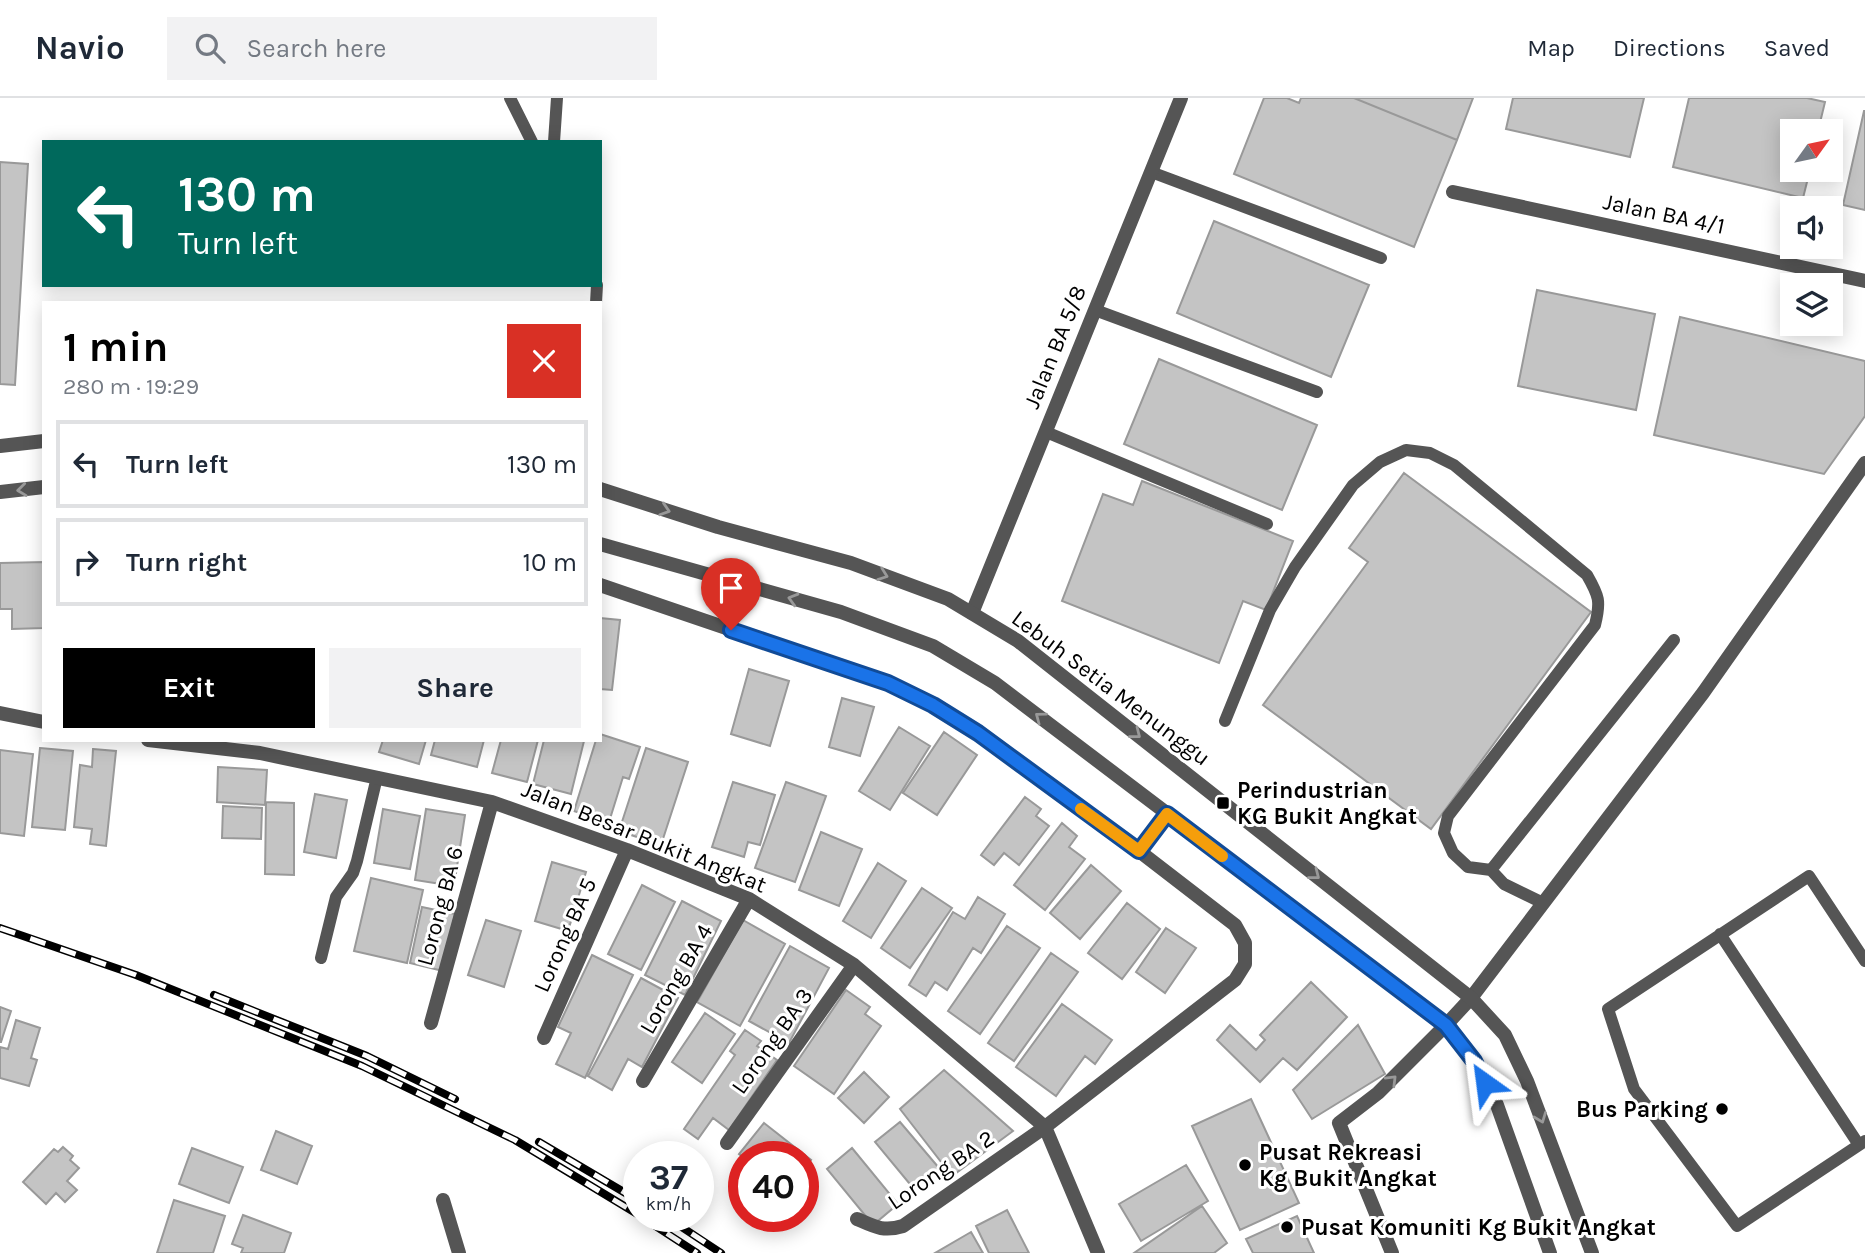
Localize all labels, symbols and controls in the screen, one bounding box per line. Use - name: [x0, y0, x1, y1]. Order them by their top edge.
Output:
- search box: [167, 17, 657, 80]
- text: Navio: [35, 29, 125, 67]
- icon: search: [191, 29, 229, 67]
- text: Search here: [247, 33, 386, 64]
- text: Map: [1527, 34, 1575, 62]
- text: Directions: [1613, 34, 1726, 62]
- text: Saved: [1764, 34, 1830, 62]
- north arrow: [1780, 119, 1843, 182]
- map controls: [1780, 119, 1843, 336]
- text: 130 m: [178, 166, 316, 223]
- icon: left: [63, 168, 154, 259]
- street label: Jalan BA 4/1: [1601, 188, 1727, 240]
- button: sound: [1780, 196, 1843, 259]
- text: Turn left: [178, 225, 298, 262]
- button: layers: [1780, 273, 1843, 336]
- street label: Jalan BA 5/8: [1018, 281, 1092, 413]
- text: 1 min: [63, 322, 168, 372]
- button: close: [507, 324, 581, 398]
- text: 280 m · 19:29: [63, 373, 199, 400]
- icon: left: [67, 445, 105, 483]
- text: Turn left: [126, 449, 228, 480]
- text: 130 m: [507, 449, 577, 480]
- one-way arrow: [16, 482, 28, 497]
- one-way arrow: [659, 501, 671, 516]
- icon: right: [67, 543, 105, 581]
- text: Turn right: [126, 547, 247, 578]
- text: 10 m: [522, 547, 577, 578]
- pin: [701, 558, 761, 630]
- one-way arrow: [877, 567, 889, 581]
- icon: arrive: [712, 569, 750, 607]
- one-way arrow: [788, 592, 800, 607]
- street label: Lebuh Setia Menunggu: [1006, 604, 1216, 772]
- button: Exit: [63, 648, 315, 728]
- button: Share: [329, 648, 581, 728]
- one-way arrow: [1035, 713, 1048, 726]
- one-way arrow: [1127, 726, 1140, 738]
- street label: Jalan Besar Bukit Angkat: [518, 776, 771, 899]
- place label: Perindustrian KG Bukit Angkat: [1237, 777, 1417, 830]
- marker: Perindustrian KG Bukit Angkat: [1215, 795, 1231, 811]
- street label: Lorong BA 6: [411, 843, 469, 969]
- one-way arrow: [1307, 866, 1319, 879]
- street label: Lorong BA 5: [528, 874, 602, 996]
- street label: Lorong BA 4: [634, 919, 718, 1039]
- street label: Lorong BA 3: [726, 983, 818, 1099]
- position arrow: [1448, 1046, 1522, 1120]
- one-way arrow: [1383, 1075, 1396, 1088]
- place label: Bus Parking: [1576, 1096, 1708, 1123]
- marker: Bus Parking: [1714, 1101, 1730, 1117]
- one-way arrow: [1533, 1112, 1547, 1124]
- street label: Lorong BA 2: [883, 1124, 999, 1216]
- place label: Pusat Rekreasi Kg Bukit Angkat: [1259, 1139, 1437, 1192]
- speed limit sign: 40: [728, 1141, 819, 1232]
- text: 37: [649, 1157, 688, 1198]
- marker: Pusat Rekreasi Kg Bukit Angkat: [1237, 1157, 1253, 1173]
- text: km/h: [646, 1193, 691, 1215]
- place label: Pusat Komuniti Kg Bukit Angkat: [1301, 1214, 1656, 1241]
- marker: Pusat Komuniti Kg Bukit Angkat: [1279, 1219, 1295, 1235]

